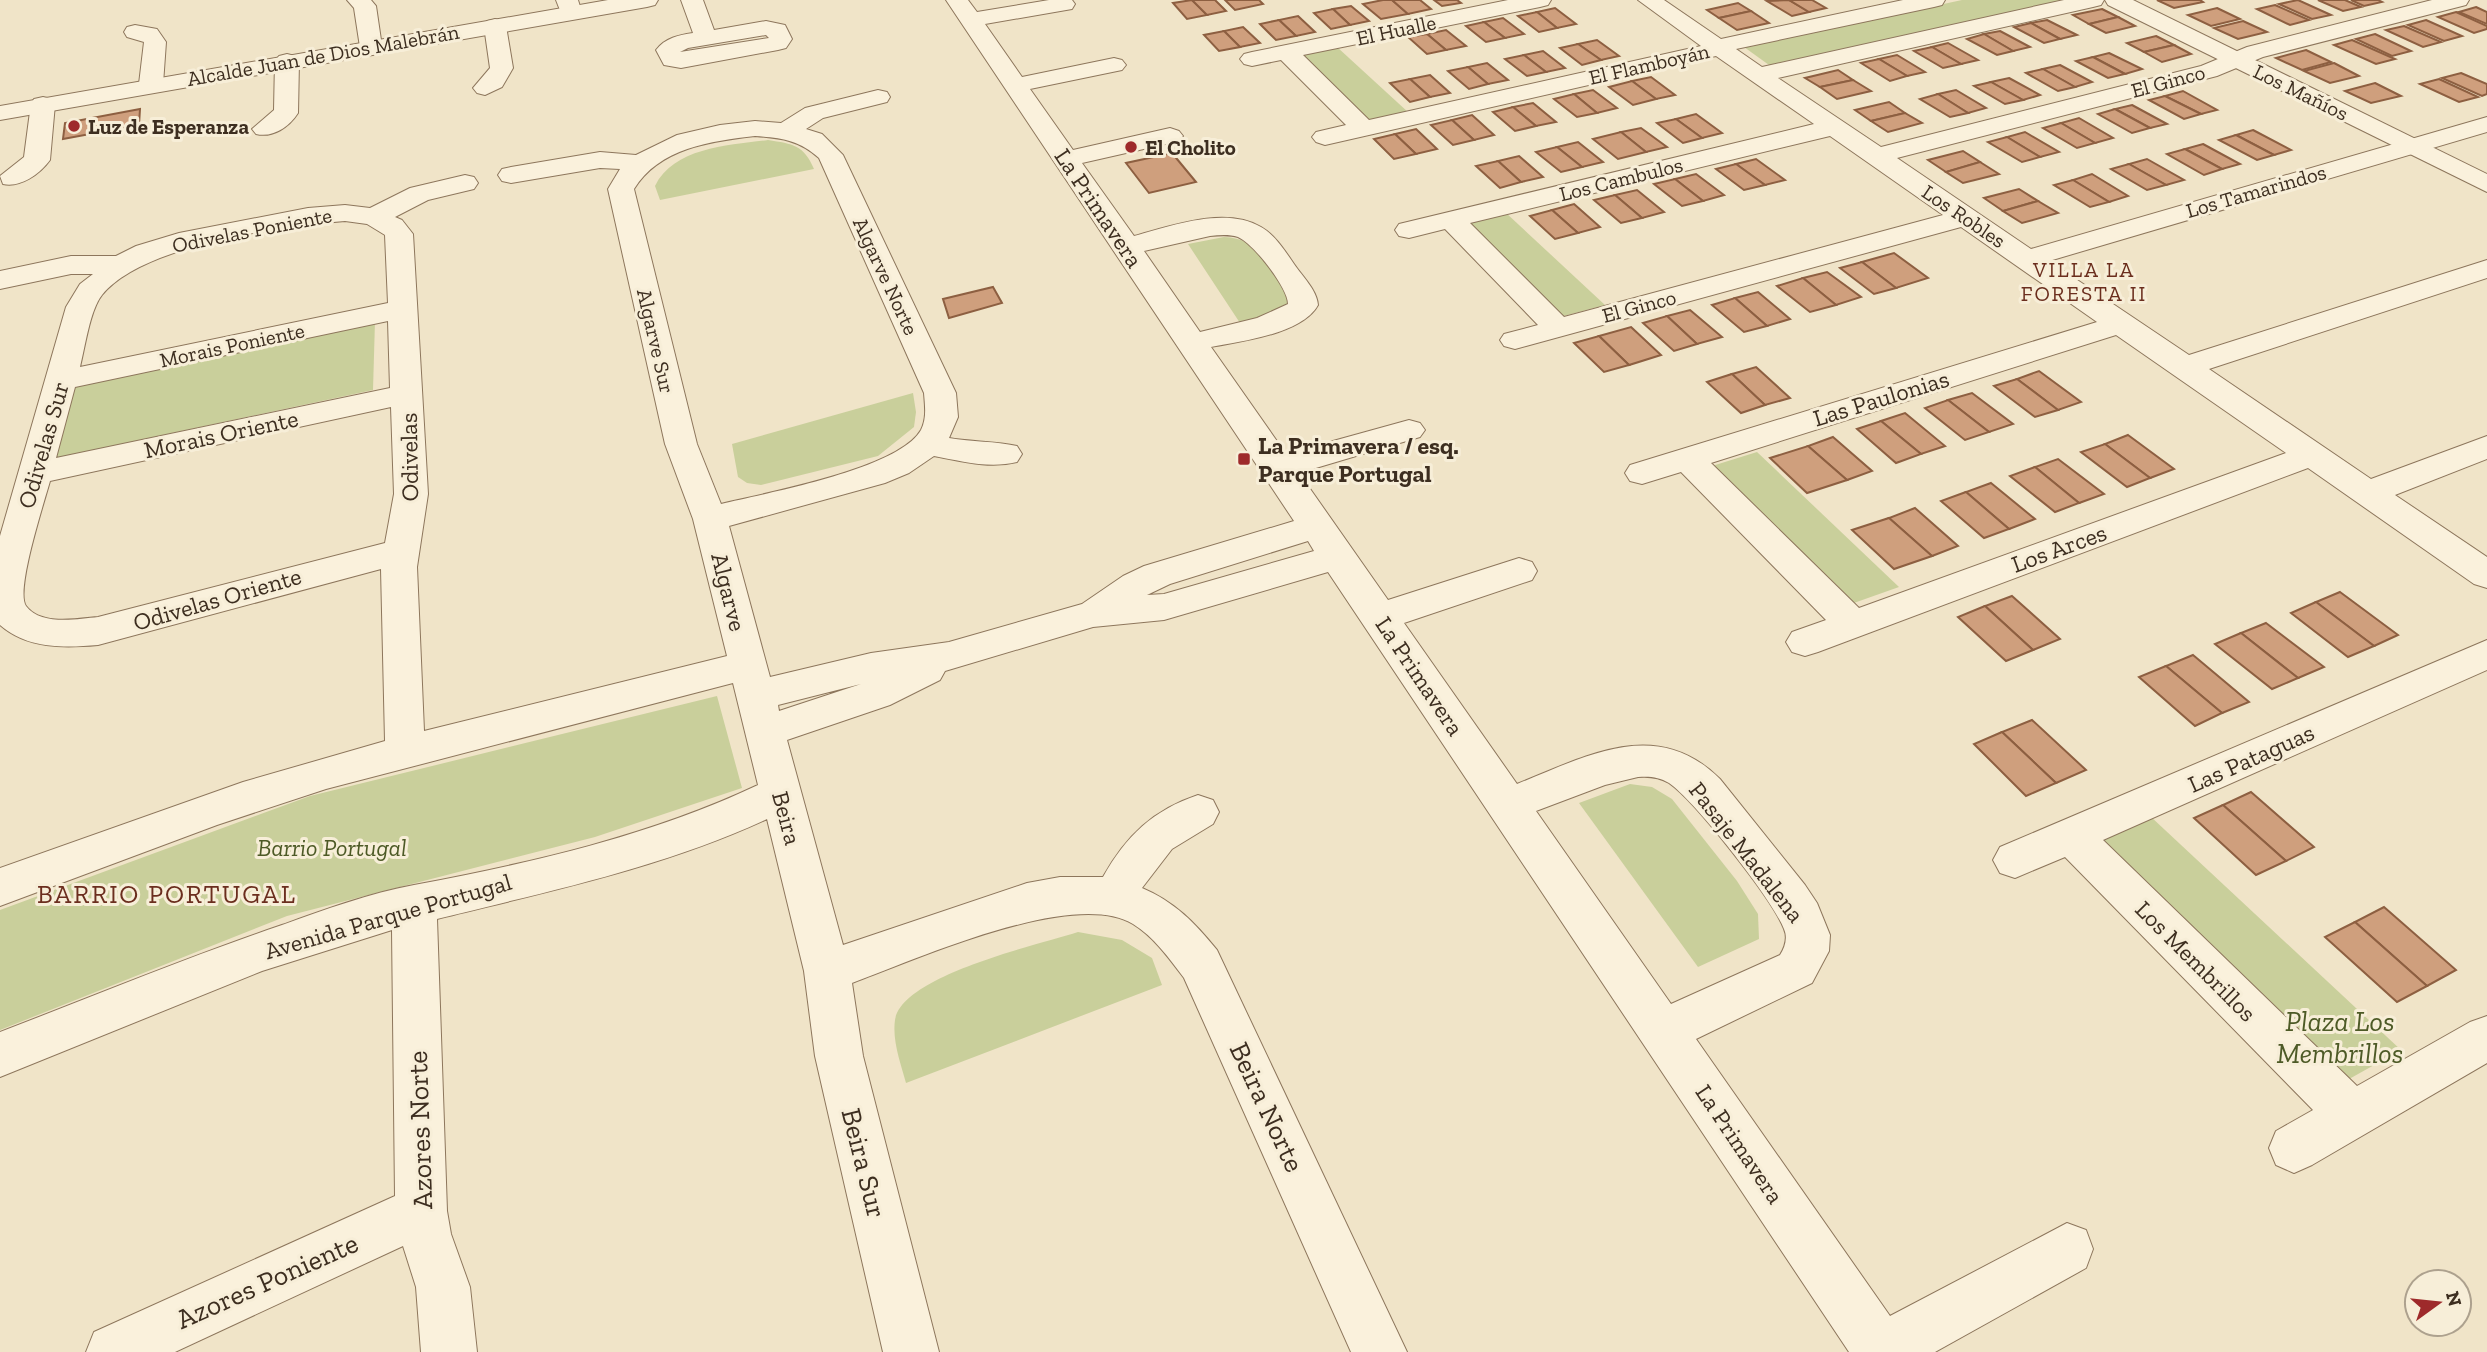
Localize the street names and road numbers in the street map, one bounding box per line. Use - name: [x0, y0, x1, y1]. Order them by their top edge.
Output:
- street label: El Hualle: [1354, 9, 1438, 51]
- street label: Alcalde Juan de Dios Malebrán: [185, 19, 461, 91]
- street label: El Flamboyán: [1586, 38, 1712, 90]
- street label: Los Mañíos: [2249, 58, 2353, 126]
- street label: El Ginco: [2128, 59, 2208, 103]
- street label: La Primavera: [1049, 143, 1150, 273]
- street label: Los Cambulos: [1557, 152, 1685, 206]
- street label: Los Tamarindos: [2183, 159, 2329, 223]
- street label: Los Robles: [1917, 179, 2011, 253]
- street label: Odivelas Poniente: [170, 202, 334, 258]
- street label: Algarve Norte: [848, 213, 924, 339]
- street label: El Ginco: [1599, 284, 1679, 328]
- street label: Algarve Sur: [632, 286, 680, 396]
- street label: Morais Poniente: [157, 317, 307, 373]
- street label: Las Paulonias: [1810, 364, 1952, 432]
- street label: Odivelas Sur: [11, 378, 75, 512]
- street label: Morais Oriente: [141, 404, 301, 464]
- street label: Odivelas: [394, 412, 424, 502]
- street label: Los Arces: [2007, 517, 2111, 579]
- street label: Algarve: [705, 550, 753, 634]
- street label: Odivelas Oriente: [130, 561, 304, 637]
- street label: La Primavera: [1370, 611, 1471, 741]
- street label: Las Pataguas: [2183, 717, 2319, 799]
- street label: Pasaje Madalena: [1683, 776, 1811, 928]
- street label: Beira: [766, 788, 808, 848]
- street label: Avenida Parque Portugal: [261, 867, 515, 965]
- street label: Los Membrillos: [2129, 894, 2263, 1028]
- street label: Beira Norte: [1223, 1037, 1311, 1177]
- street label: Azores Norte: [401, 1050, 439, 1210]
- street label: La Primavera: [1690, 1079, 1791, 1209]
- street label: Beira Sur: [834, 1105, 894, 1221]
- street label: Azores Poniente: [171, 1226, 363, 1336]

